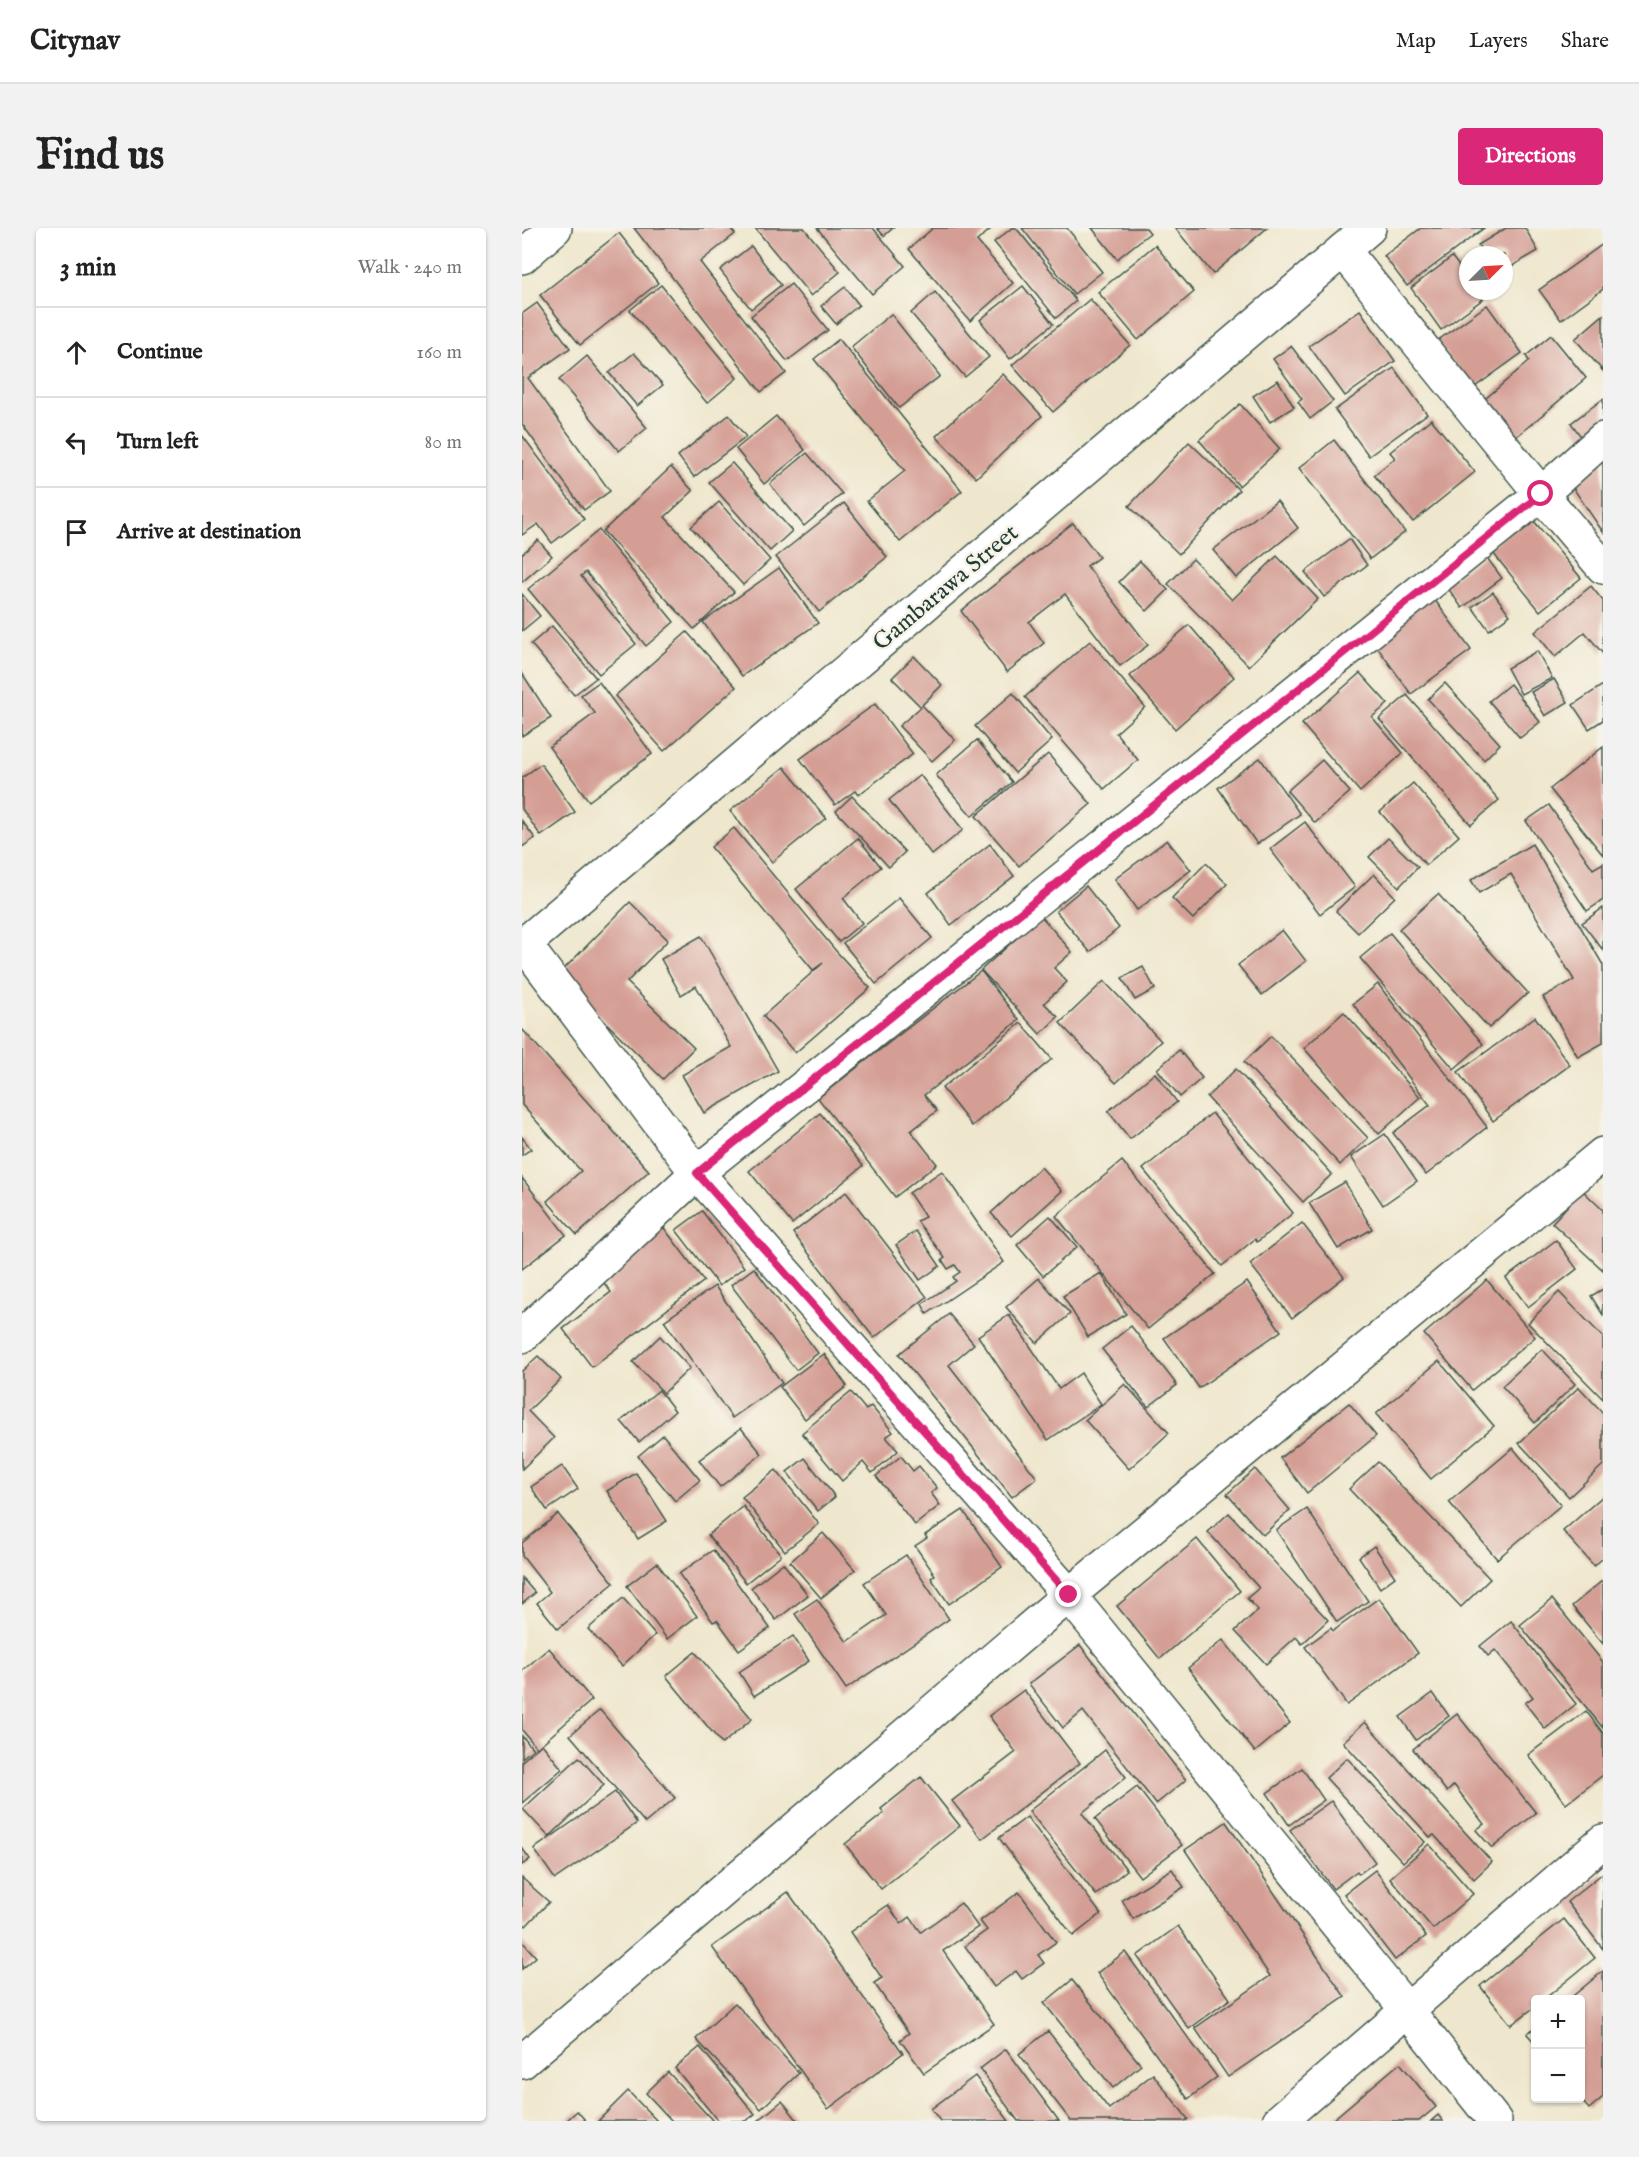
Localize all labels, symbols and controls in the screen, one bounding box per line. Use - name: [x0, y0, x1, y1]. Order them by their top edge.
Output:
- text: Citynav: [30, 24, 120, 59]
- text: Map: [1396, 28, 1436, 55]
- text: Layers: [1469, 28, 1528, 55]
- text: Share: [1561, 28, 1609, 55]
- button: Directions: [1458, 128, 1603, 185]
- text: Find us: [36, 130, 164, 183]
- north arrow: [1459, 246, 1513, 300]
- text: 3 min: [60, 251, 116, 284]
- text: Walk · 240 m: [357, 255, 462, 280]
- icon: ahead: [60, 336, 93, 369]
- text: Continue: [117, 338, 203, 366]
- text: 160 m: [416, 340, 462, 365]
- icon: left: [60, 426, 93, 459]
- text: Turn left: [117, 428, 199, 456]
- text: 80 m: [425, 430, 462, 455]
- route start: [1527, 480, 1553, 506]
- icon: arrive: [60, 516, 93, 549]
- text: Arrive at destination: [117, 518, 301, 546]
- street label: Gambarawa Street: [867, 518, 1025, 658]
- route end: [1055, 1581, 1081, 1607]
- map controls: [1531, 1995, 1585, 2103]
- button: +: [1531, 1995, 1585, 2049]
- button: −: [1531, 2049, 1585, 2103]

